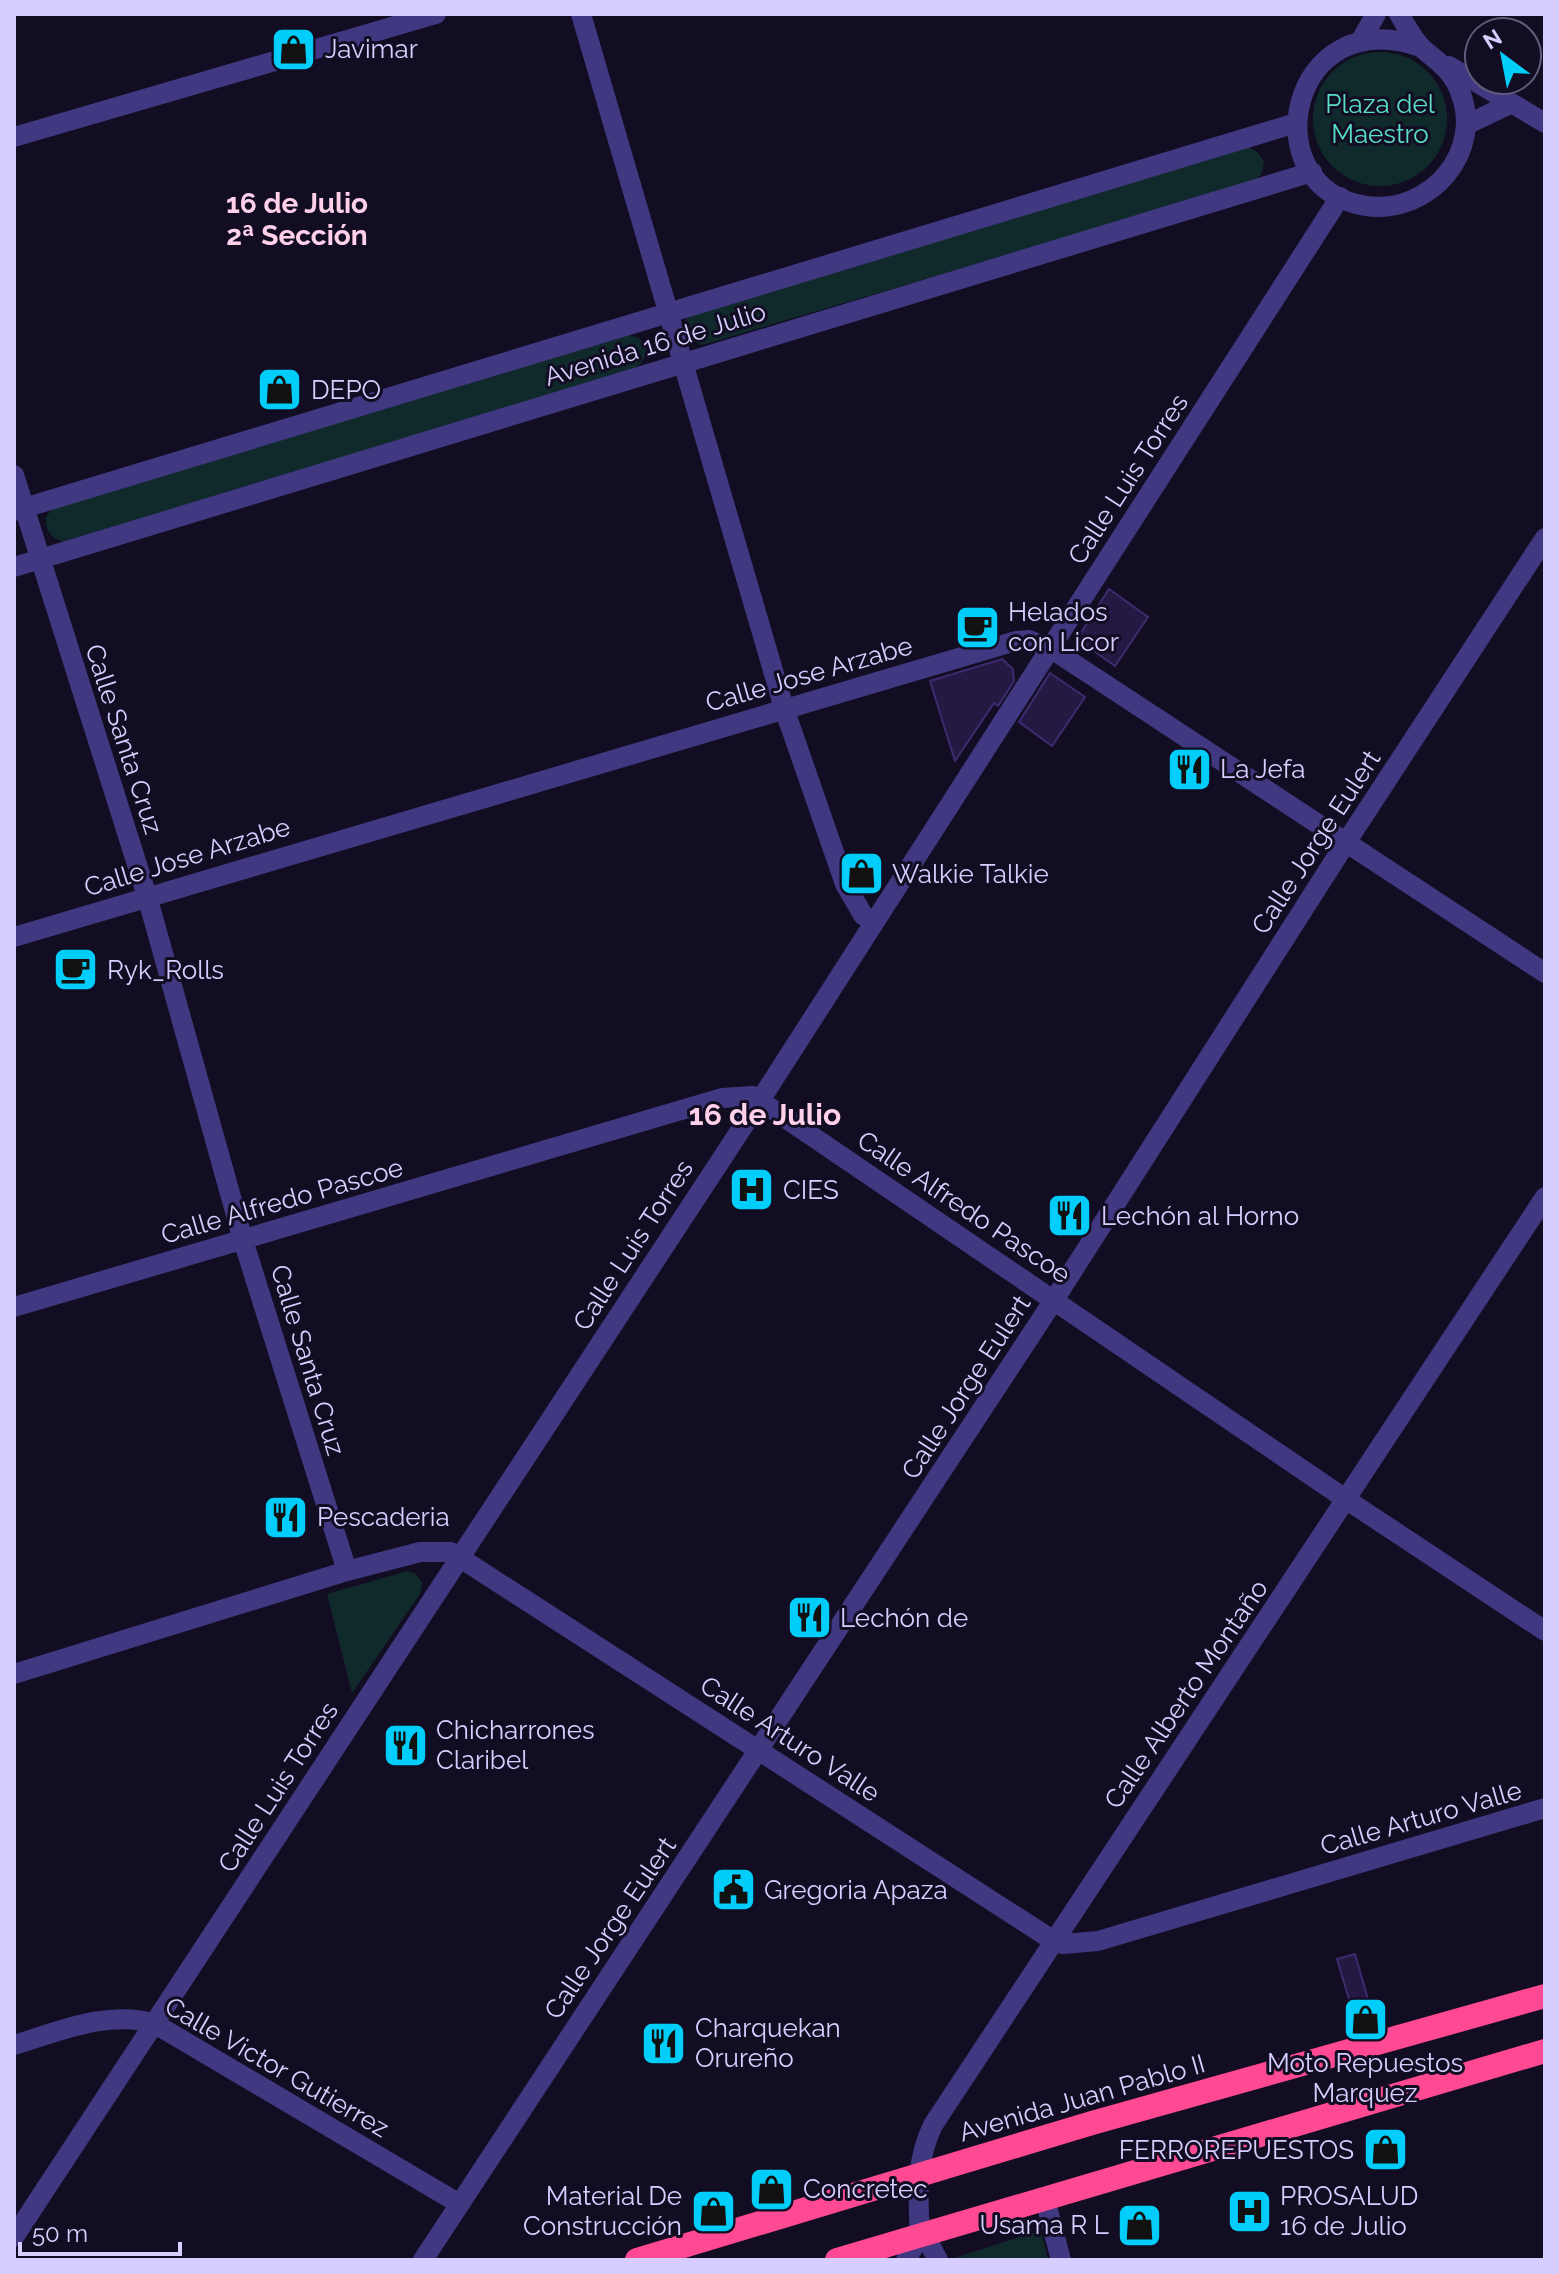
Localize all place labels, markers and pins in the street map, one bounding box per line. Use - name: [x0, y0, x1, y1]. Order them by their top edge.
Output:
- shop icon: Javimar: [270, 25, 318, 73]
- place label: Javimar: [325, 34, 418, 64]
- shop icon: DEPO: [256, 366, 304, 414]
- place label: DEPO: [311, 375, 381, 405]
- place label: Helados con Licor: [1008, 597, 1119, 657]
- cafe icon: Helados con Licor: [953, 603, 1001, 651]
- restaurant icon: La Jefa: [1165, 745, 1213, 793]
- place label: La Jefa: [1220, 754, 1305, 784]
- shop icon: Walkie Talkie: [837, 850, 885, 898]
- place label: Walkie Talkie: [892, 859, 1049, 889]
- cafe icon: Ryk_Rolls: [52, 946, 100, 994]
- place label: Ryk_Rolls: [107, 955, 224, 985]
- hospital icon: CIES: [728, 1166, 776, 1214]
- place label: CIES: [783, 1175, 839, 1205]
- restaurant icon: Lechón al Horno: [1046, 1192, 1094, 1240]
- place label: Lechón al Horno: [1101, 1201, 1299, 1231]
- restaurant icon: Pescaderia: [262, 1493, 310, 1541]
- place label: Pescaderia: [317, 1502, 450, 1532]
- restaurant icon: Lechón de: [785, 1594, 833, 1642]
- place label: Lechón de: [840, 1603, 968, 1633]
- place label: Chicharrones Claribel: [436, 1715, 595, 1775]
- restaurant icon: Chicharrones Claribel: [381, 1721, 429, 1769]
- public building icon: Gregoria Apaza: [709, 1866, 757, 1914]
- place label: Gregoria Apaza: [764, 1875, 948, 1905]
- shop icon: Moto Repuestos Marquez: [1341, 1996, 1389, 2044]
- place label: Charquekan Orureño: [695, 2013, 841, 2073]
- restaurant icon: Charquekan Orureño: [640, 2019, 688, 2067]
- place label: Moto Repuestos Marquez: [1267, 2048, 1463, 2108]
- shop icon: FERROREPUESTOS: [1361, 2126, 1409, 2174]
- place label: FERROREPUESTOS: [1119, 2135, 1354, 2165]
- shop icon: Concretec: [748, 2165, 796, 2213]
- place label: Concretec: [803, 2174, 928, 2204]
- place label: Material De Construcción: [523, 2181, 682, 2241]
- place label: PROSALUD 16 de Julio: [1280, 2181, 1418, 2241]
- shop icon: Material De Construcción: [689, 2187, 737, 2235]
- hospital icon: PROSALUD 16 de Julio: [1225, 2187, 1273, 2235]
- shop icon: Usama R L: [1116, 2201, 1164, 2249]
- place label: Usama R L: [980, 2210, 1109, 2240]

